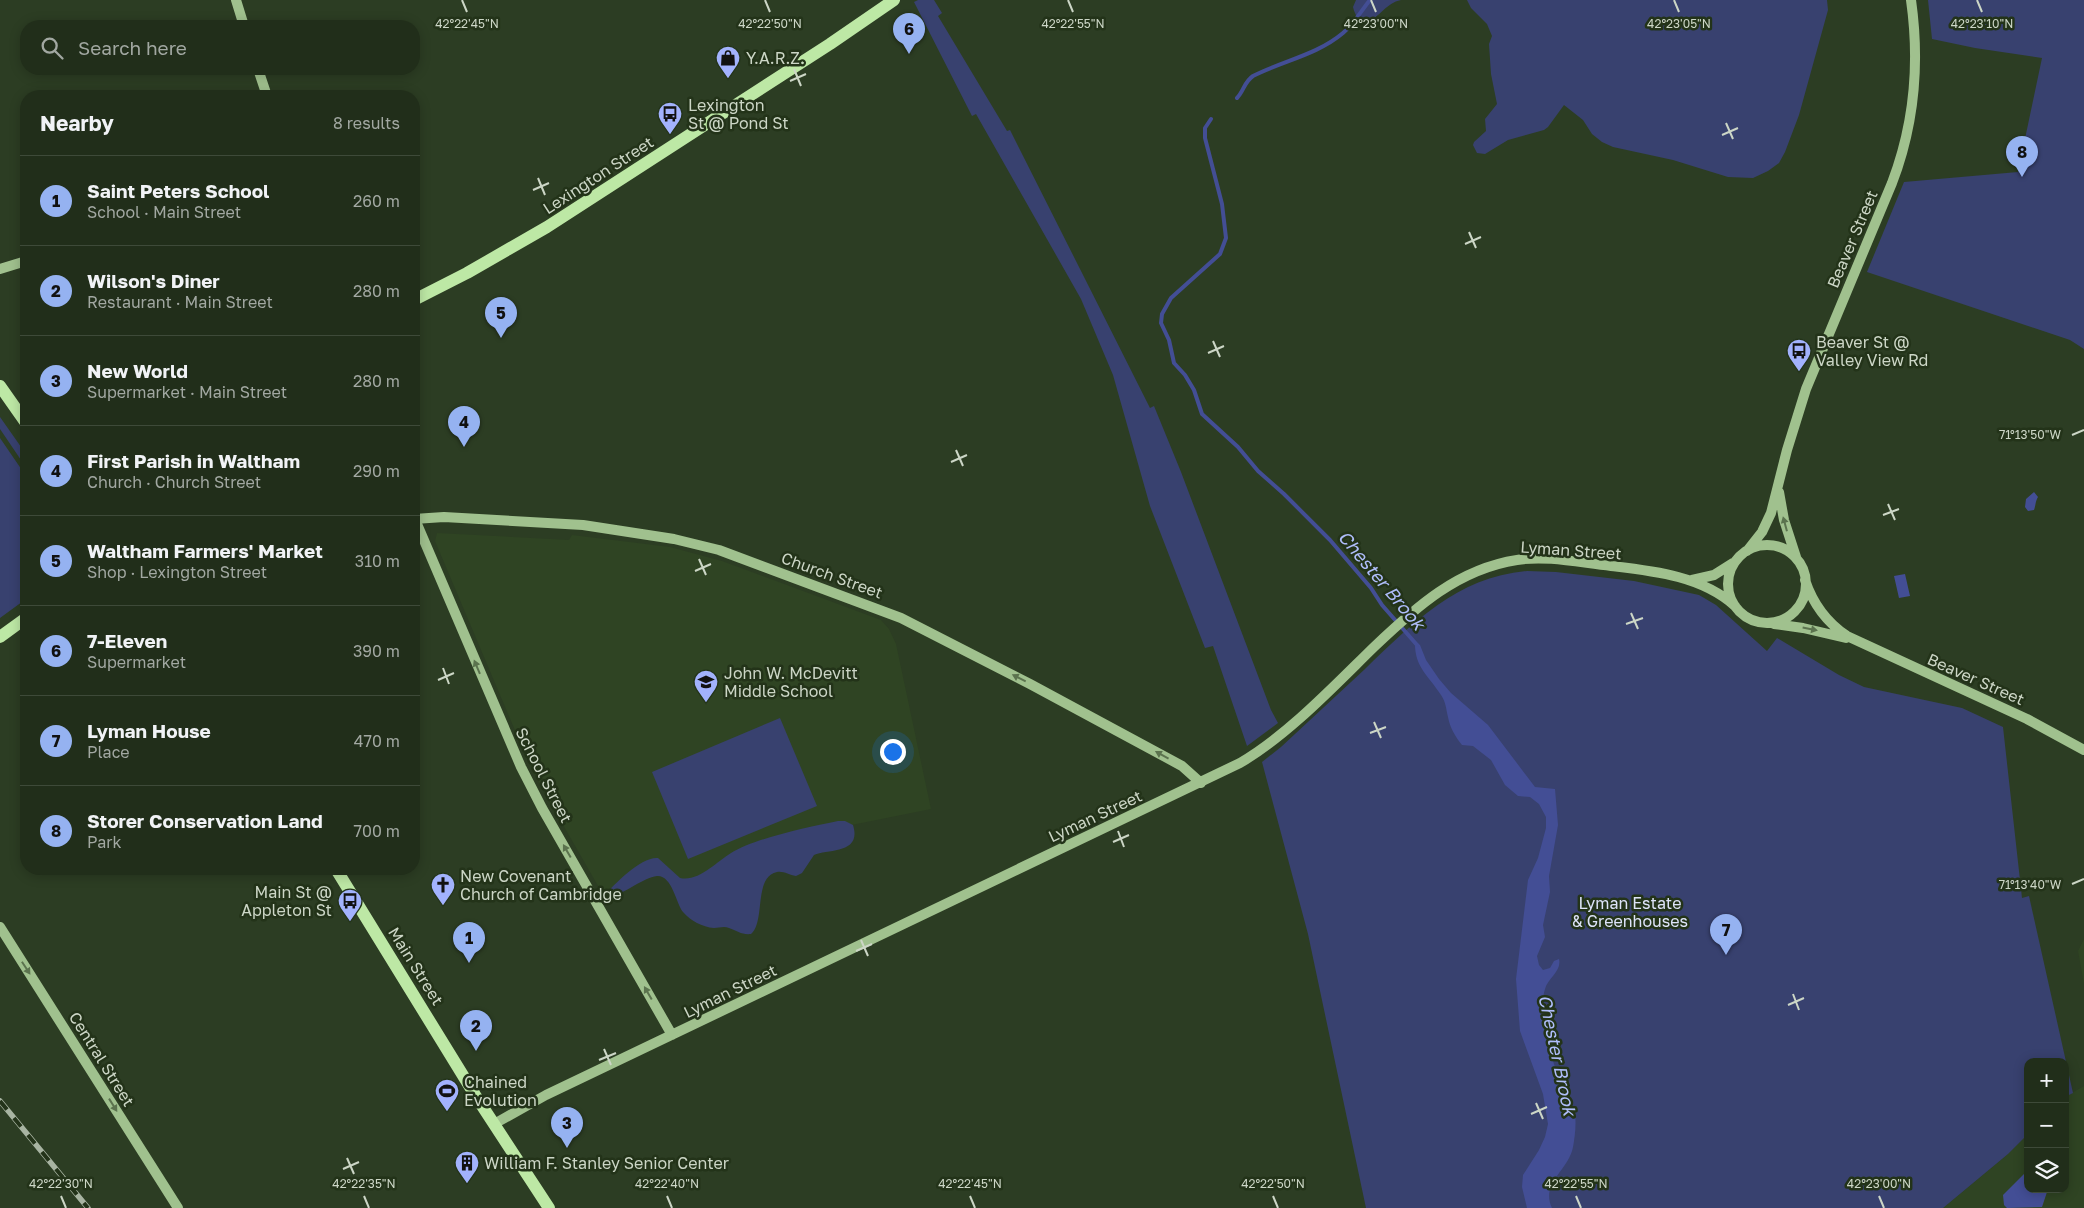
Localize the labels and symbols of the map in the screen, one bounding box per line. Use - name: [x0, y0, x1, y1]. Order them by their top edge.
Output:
- pin: 6: [893, 13, 925, 54]
- text: 42°22'45"N: [435, 16, 499, 31]
- text: 42°22'50"N: [738, 16, 802, 31]
- text: 42°22'55"N: [1041, 16, 1105, 31]
- text: 42°23'00"N: [1344, 16, 1408, 31]
- text: 42°23'05"N: [1647, 16, 1711, 31]
- text: 42°23'10"N: [1951, 16, 2013, 31]
- shop icon: Y.A.R.Z.: [715, 45, 741, 79]
- place label: Y.A.R.Z.: [746, 48, 805, 68]
- place label: Lexington St @ Pond St: [688, 95, 789, 133]
- bus stop icon: Lexington St @ Pond St: [657, 101, 683, 135]
- street label: Lexington Street: [539, 132, 657, 218]
- pin: 8: [2006, 136, 2038, 177]
- street label: Beaver Street: [1822, 187, 1882, 291]
- pin: 5: [485, 297, 517, 338]
- place label: Beaver St @ Valley View Rd: [1816, 332, 1928, 370]
- bus stop icon: Beaver St @ Valley View Rd: [1786, 338, 1812, 372]
- pin: 4: [448, 406, 480, 447]
- text: 71°13'50"W: [1999, 427, 2062, 442]
- one-way arrow: [1780, 516, 1788, 531]
- water label: Chester Brook: [1334, 526, 1431, 636]
- street label: Lyman Street: [1520, 536, 1622, 564]
- street label: Church Street: [779, 547, 885, 603]
- one-way arrow: [1803, 626, 1819, 634]
- street label: Beaver Street: [1924, 649, 2028, 709]
- one-way arrow: [473, 660, 481, 675]
- place label: John W. McDevitt Middle School: [724, 663, 858, 701]
- school or university icon: John W. McDevitt Middle School: [693, 669, 719, 703]
- one-way arrow: [1012, 674, 1026, 682]
- street label: School Street: [511, 724, 577, 826]
- your location: [880, 739, 906, 765]
- one-way arrow: [1155, 751, 1169, 759]
- street label: Lyman Street: [1045, 786, 1145, 846]
- one-way arrow: [563, 845, 572, 858]
- place label: New Covenant Church of Cambridge: [460, 866, 622, 904]
- church icon: New Covenant Church of Cambridge: [430, 872, 456, 906]
- text: 71°13'40"W: [1999, 877, 2062, 892]
- place label: Main St @ Appleton St: [241, 882, 332, 920]
- bus stop icon: Main St @ Appleton St: [337, 888, 363, 922]
- park label: Lyman Estate & Greenhouses: [1572, 893, 1688, 931]
- pin: 7: [1710, 914, 1742, 955]
- pin: 1: [453, 922, 485, 963]
- street label: Main Street: [384, 923, 448, 1009]
- street label: Lyman Street: [680, 960, 780, 1022]
- one-way arrow: [22, 961, 31, 974]
- one-way arrow: [643, 986, 652, 999]
- water label: Chester Brook: [1534, 992, 1582, 1119]
- street label: Central Street: [65, 1008, 139, 1110]
- pin: 2: [460, 1010, 492, 1051]
- place label: Chained Evolution: [464, 1072, 537, 1110]
- sports icon: Chained Evolution: [434, 1078, 460, 1112]
- one-way arrow: [109, 1098, 118, 1111]
- pin: 3: [551, 1107, 583, 1148]
- building icon: William F. Stanley Senior Center: [454, 1150, 480, 1184]
- place label: William F. Stanley Senior Center: [484, 1153, 729, 1173]
- text: 42°22'30"N: [29, 1176, 93, 1191]
- text: 42°22'35"N: [332, 1176, 396, 1191]
- text: 42°22'40"N: [635, 1176, 699, 1191]
- text: 42°22'45"N: [938, 1176, 1002, 1191]
- text: 42°22'50"N: [1241, 1176, 1305, 1191]
- text: 42°22'55"N: [1544, 1176, 1608, 1191]
- text: 42°23'00"N: [1847, 1176, 1911, 1191]

